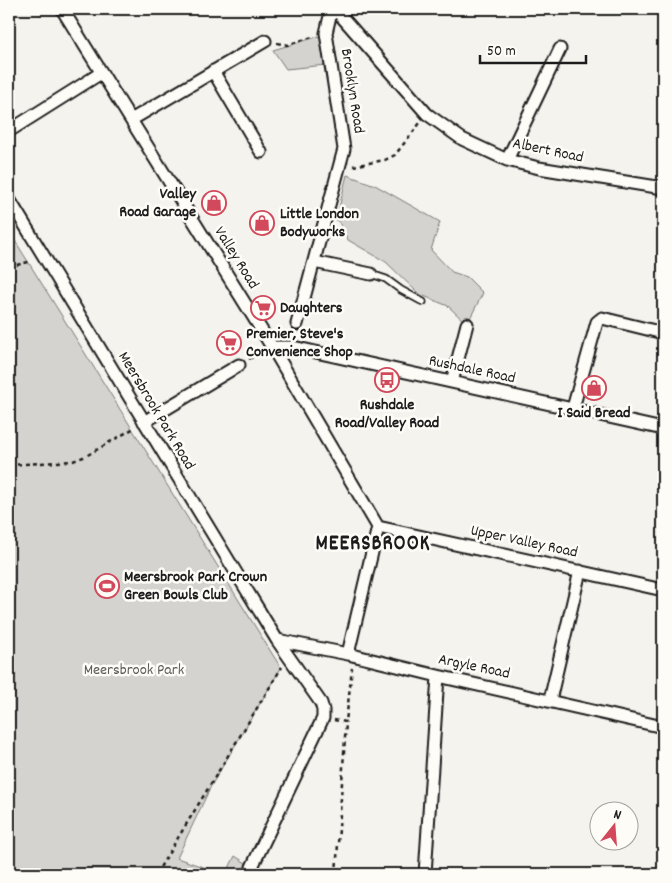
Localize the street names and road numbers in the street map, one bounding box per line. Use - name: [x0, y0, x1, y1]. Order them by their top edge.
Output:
- street label: Brooklyn Road: [334, 47, 370, 135]
- street label: Albert Road: [510, 132, 586, 170]
- street label: Valley Road: [208, 222, 264, 294]
- street label: Meersbrook Park Road: [112, 348, 200, 474]
- street label: Rushdale Road: [426, 350, 518, 390]
- street label: Upper Valley Road: [468, 519, 580, 565]
- street label: Argyle Road: [436, 648, 512, 686]

